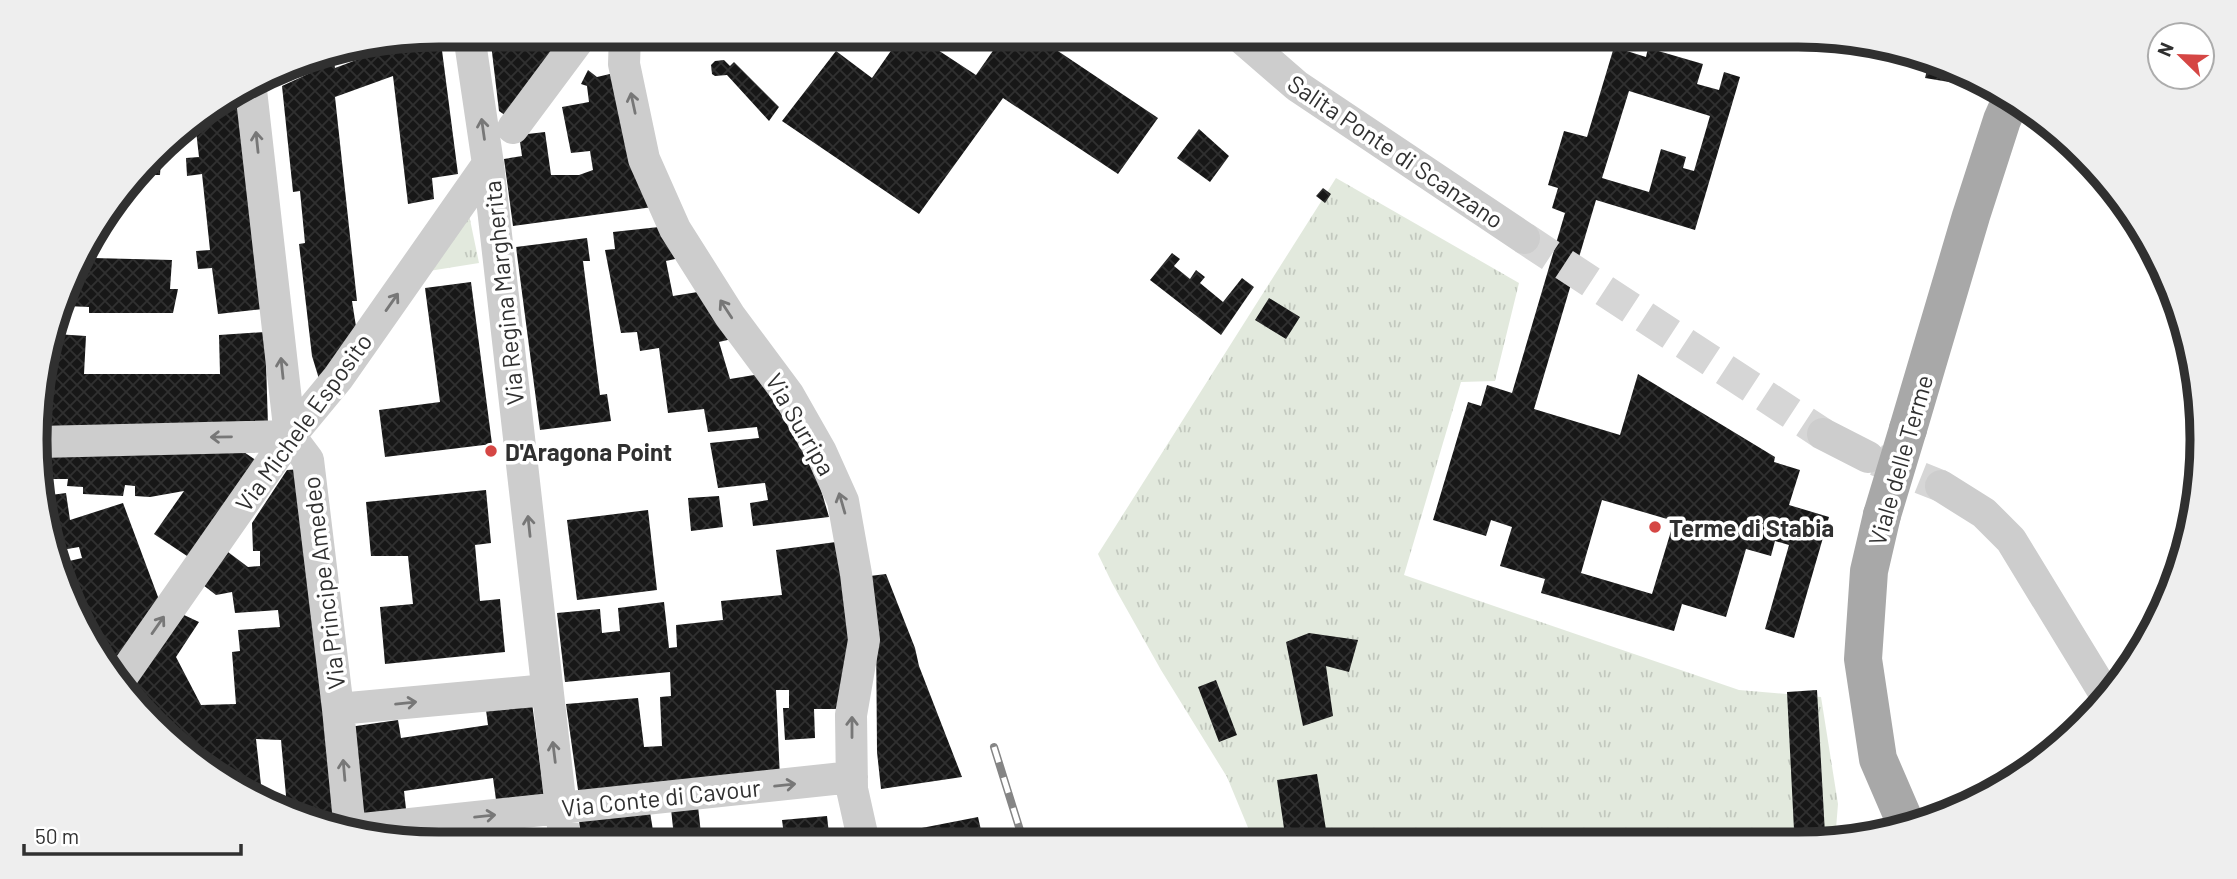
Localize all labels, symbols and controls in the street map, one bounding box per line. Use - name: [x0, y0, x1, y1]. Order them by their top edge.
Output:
- north arrow: [2146, 21, 2216, 91]
- text: N: [2152, 39, 2178, 59]
- street label: Salita Ponte di Scanzano: [1283, 68, 1509, 234]
- one-way arrow: [625, 92, 639, 115]
- one-way arrow: [476, 118, 489, 141]
- one-way arrow: [251, 131, 264, 154]
- street label: Via Regina Margherita: [477, 179, 529, 407]
- one-way arrow: [384, 293, 399, 312]
- one-way arrow: [718, 299, 732, 319]
- street label: Via Michele Esposito: [229, 327, 377, 517]
- one-way arrow: [276, 357, 289, 380]
- street label: Via Surripa: [760, 368, 842, 480]
- street label: Viale delle Terme: [1862, 371, 1938, 549]
- one-way arrow: [210, 431, 233, 444]
- place label: D'Aragona Point: [505, 437, 672, 466]
- marker: D'Aragona Point: [483, 443, 499, 459]
- street label: Via Principe Amedeo: [296, 475, 350, 691]
- one-way arrow: [835, 492, 848, 514]
- place label: Terme di Stabia: [1669, 513, 1834, 542]
- one-way arrow: [522, 515, 535, 537]
- marker: Terme di Stabia: [1647, 519, 1663, 535]
- one-way arrow: [151, 616, 165, 635]
- one-way arrow: [394, 697, 417, 710]
- one-way arrow: [845, 716, 858, 739]
- one-way arrow: [548, 741, 561, 763]
- one-way arrow: [337, 760, 350, 782]
- street label: Via Conte di Cavour: [560, 772, 762, 822]
- one-way arrow: [773, 778, 795, 791]
- one-way arrow: [473, 809, 496, 822]
- scale bar: [24, 812, 242, 856]
- text: 50 m: [35, 823, 79, 848]

